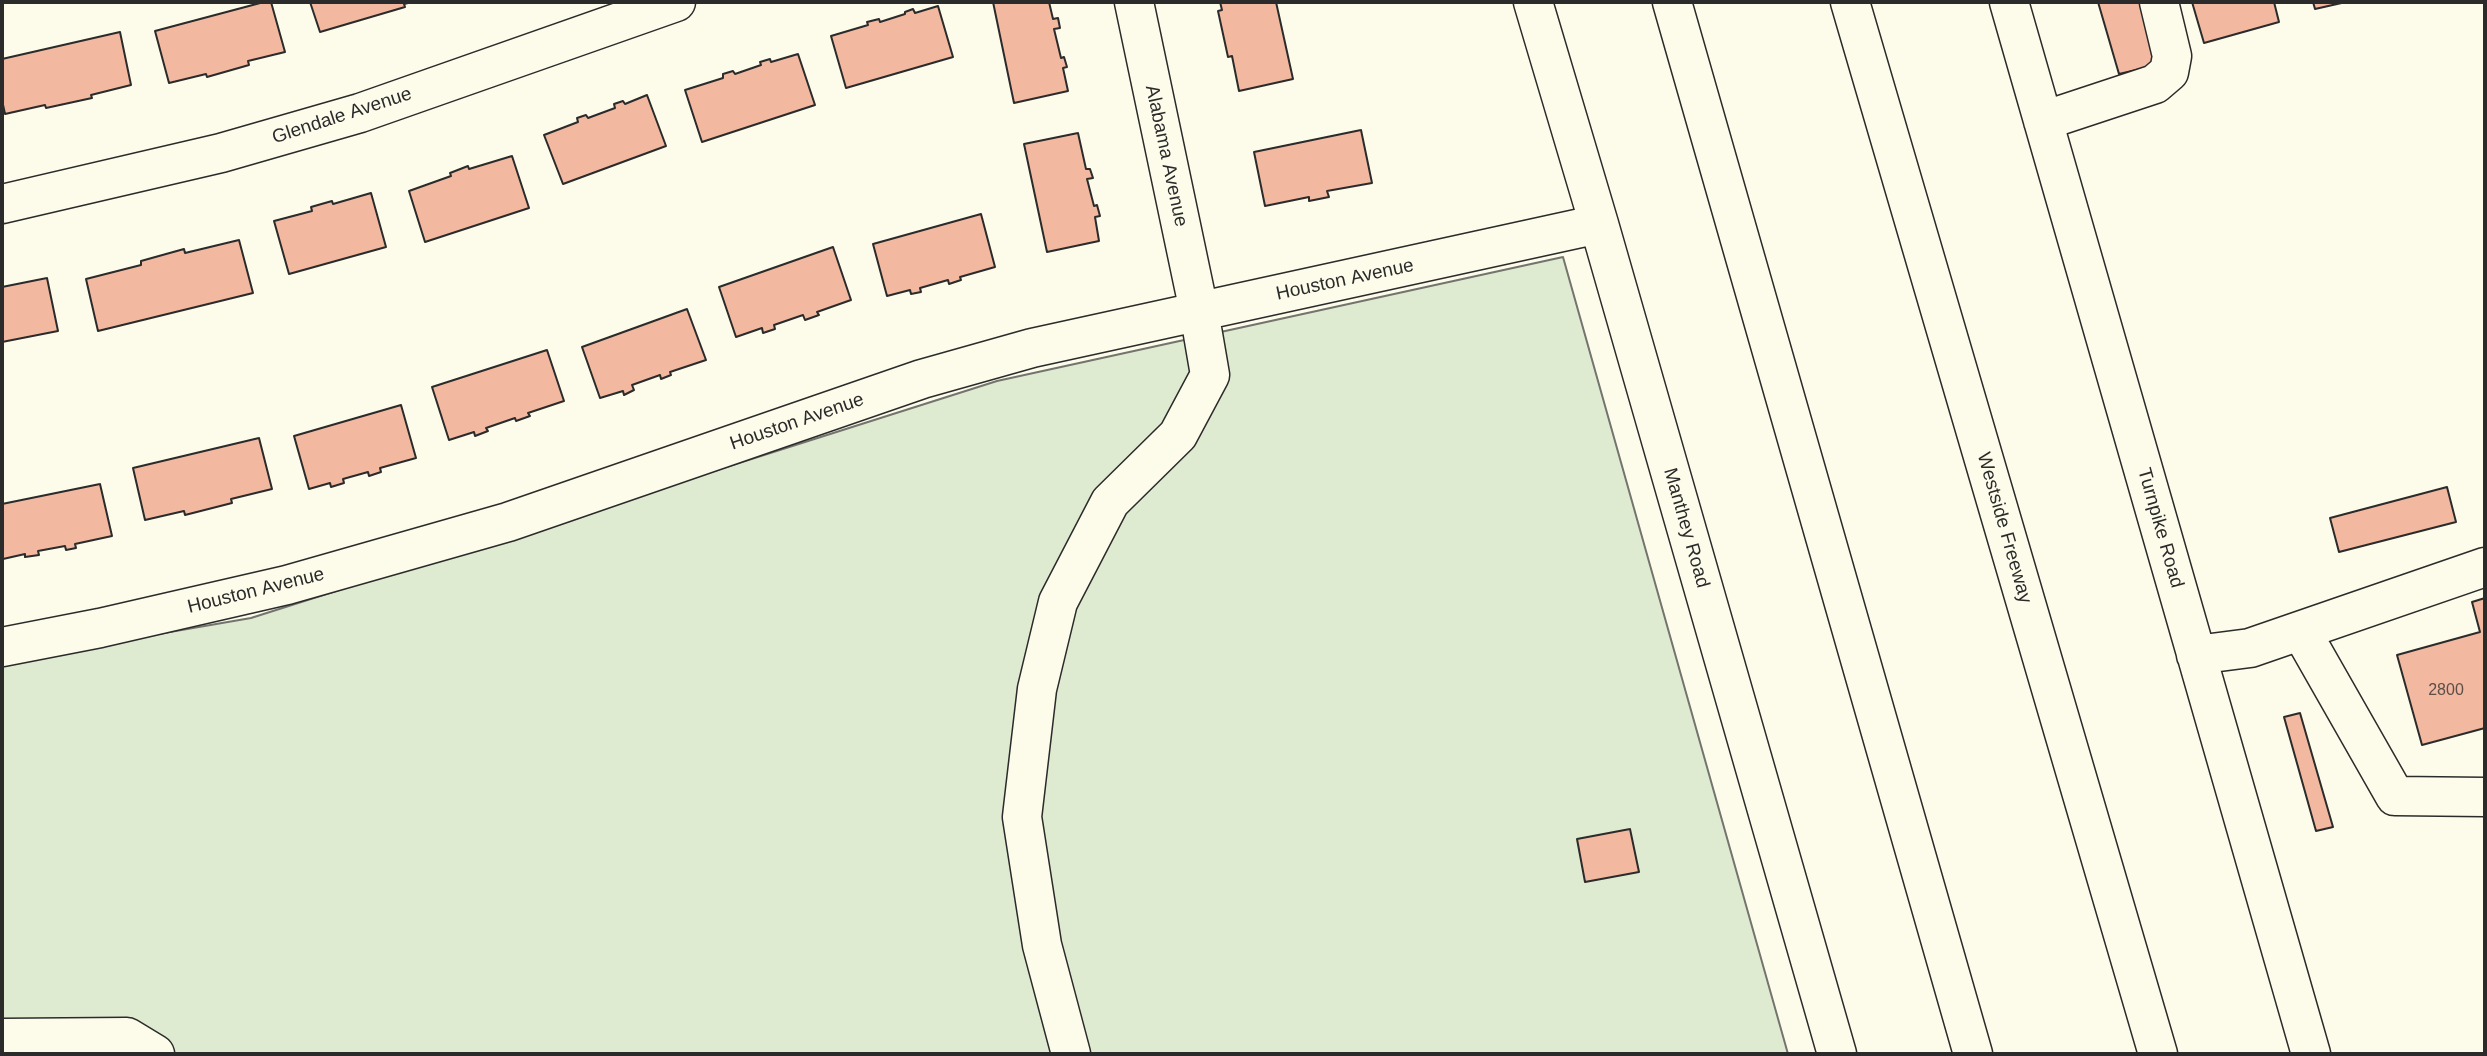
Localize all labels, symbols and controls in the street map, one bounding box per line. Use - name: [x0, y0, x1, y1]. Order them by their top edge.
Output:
- street label: Glendale Avenue: [269, 83, 415, 149]
- street label: Alabama Avenue: [1140, 83, 1192, 229]
- street label: Houston Avenue: [1274, 254, 1416, 306]
- street label: Houston Avenue: [727, 388, 867, 456]
- street label: Westside Freeway: [1972, 450, 2036, 606]
- street label: Manthey Road: [1658, 465, 1714, 591]
- street label: Turnpike Road: [2132, 465, 2188, 591]
- street label: Houston Avenue: [185, 563, 327, 619]
- house number: 2800: [2428, 681, 2464, 701]

